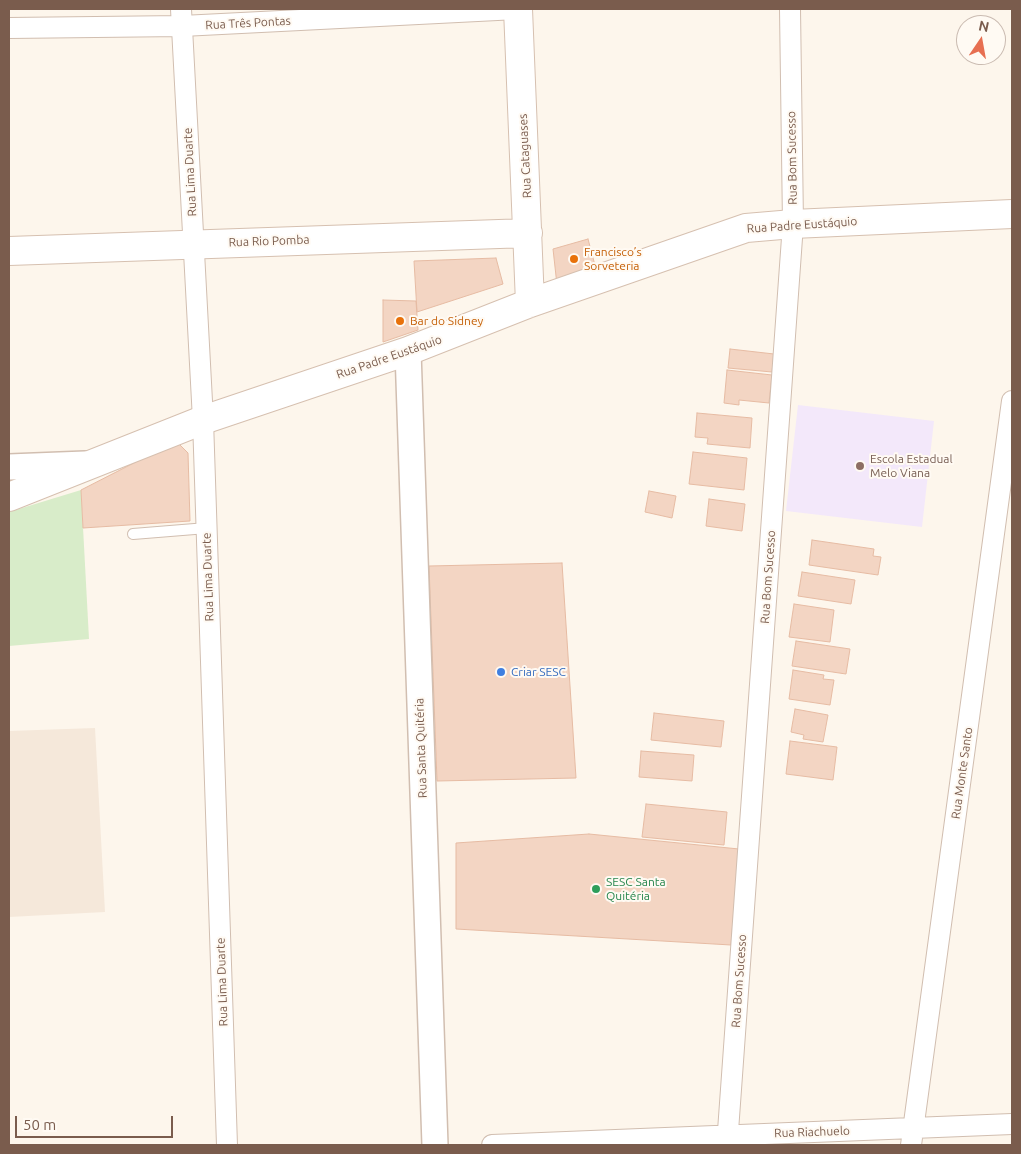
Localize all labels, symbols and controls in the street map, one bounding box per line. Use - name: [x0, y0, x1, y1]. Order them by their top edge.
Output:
- street label: Rua Três Pontas: [205, 14, 291, 32]
- north arrow: [956, 15, 1006, 65]
- text: N: [977, 17, 991, 35]
- street label: Rua Bom Sucesso: [784, 111, 800, 205]
- street label: Rua Cataguases: [516, 113, 534, 199]
- street label: Rua Lima Duarte: [180, 127, 200, 217]
- street label: Rua Padre Eustáquio: [746, 214, 858, 236]
- street label: Rua Rio Pomba: [228, 232, 310, 250]
- place label: Francisco’s Sorveteria: [584, 245, 642, 273]
- marker: Francisco’s Sorveteria: [568, 253, 580, 265]
- place label: Bar do Sidney: [410, 314, 483, 328]
- marker: Bar do Sidney: [394, 315, 406, 327]
- street label: Rua Padre Eustáquio: [334, 332, 444, 382]
- place label: Escola Estadual Melo Viana: [870, 452, 953, 480]
- marker: Escola Estadual Melo Viana: [854, 460, 866, 472]
- street label: Rua Bom Sucesso: [758, 530, 778, 624]
- street label: Rua Lima Duarte: [199, 532, 217, 622]
- place label: Criar SESC: [511, 665, 566, 679]
- marker: Criar SESC: [495, 666, 507, 678]
- street label: Rua Santa Quitéria: [412, 698, 430, 798]
- street label: Rua Monte Santo: [948, 726, 976, 820]
- place label: SESC Santa Quitéria: [606, 875, 666, 903]
- marker: SESC Santa Quitéria: [590, 883, 602, 895]
- street label: Rua Bom Sucesso: [729, 934, 749, 1028]
- street label: Rua Lima Duarte: [213, 937, 231, 1027]
- scale bar: [18, 1106, 175, 1138]
- text: 50 m: [23, 1116, 56, 1133]
- street label: Rua Riachuelo: [774, 1123, 850, 1141]

